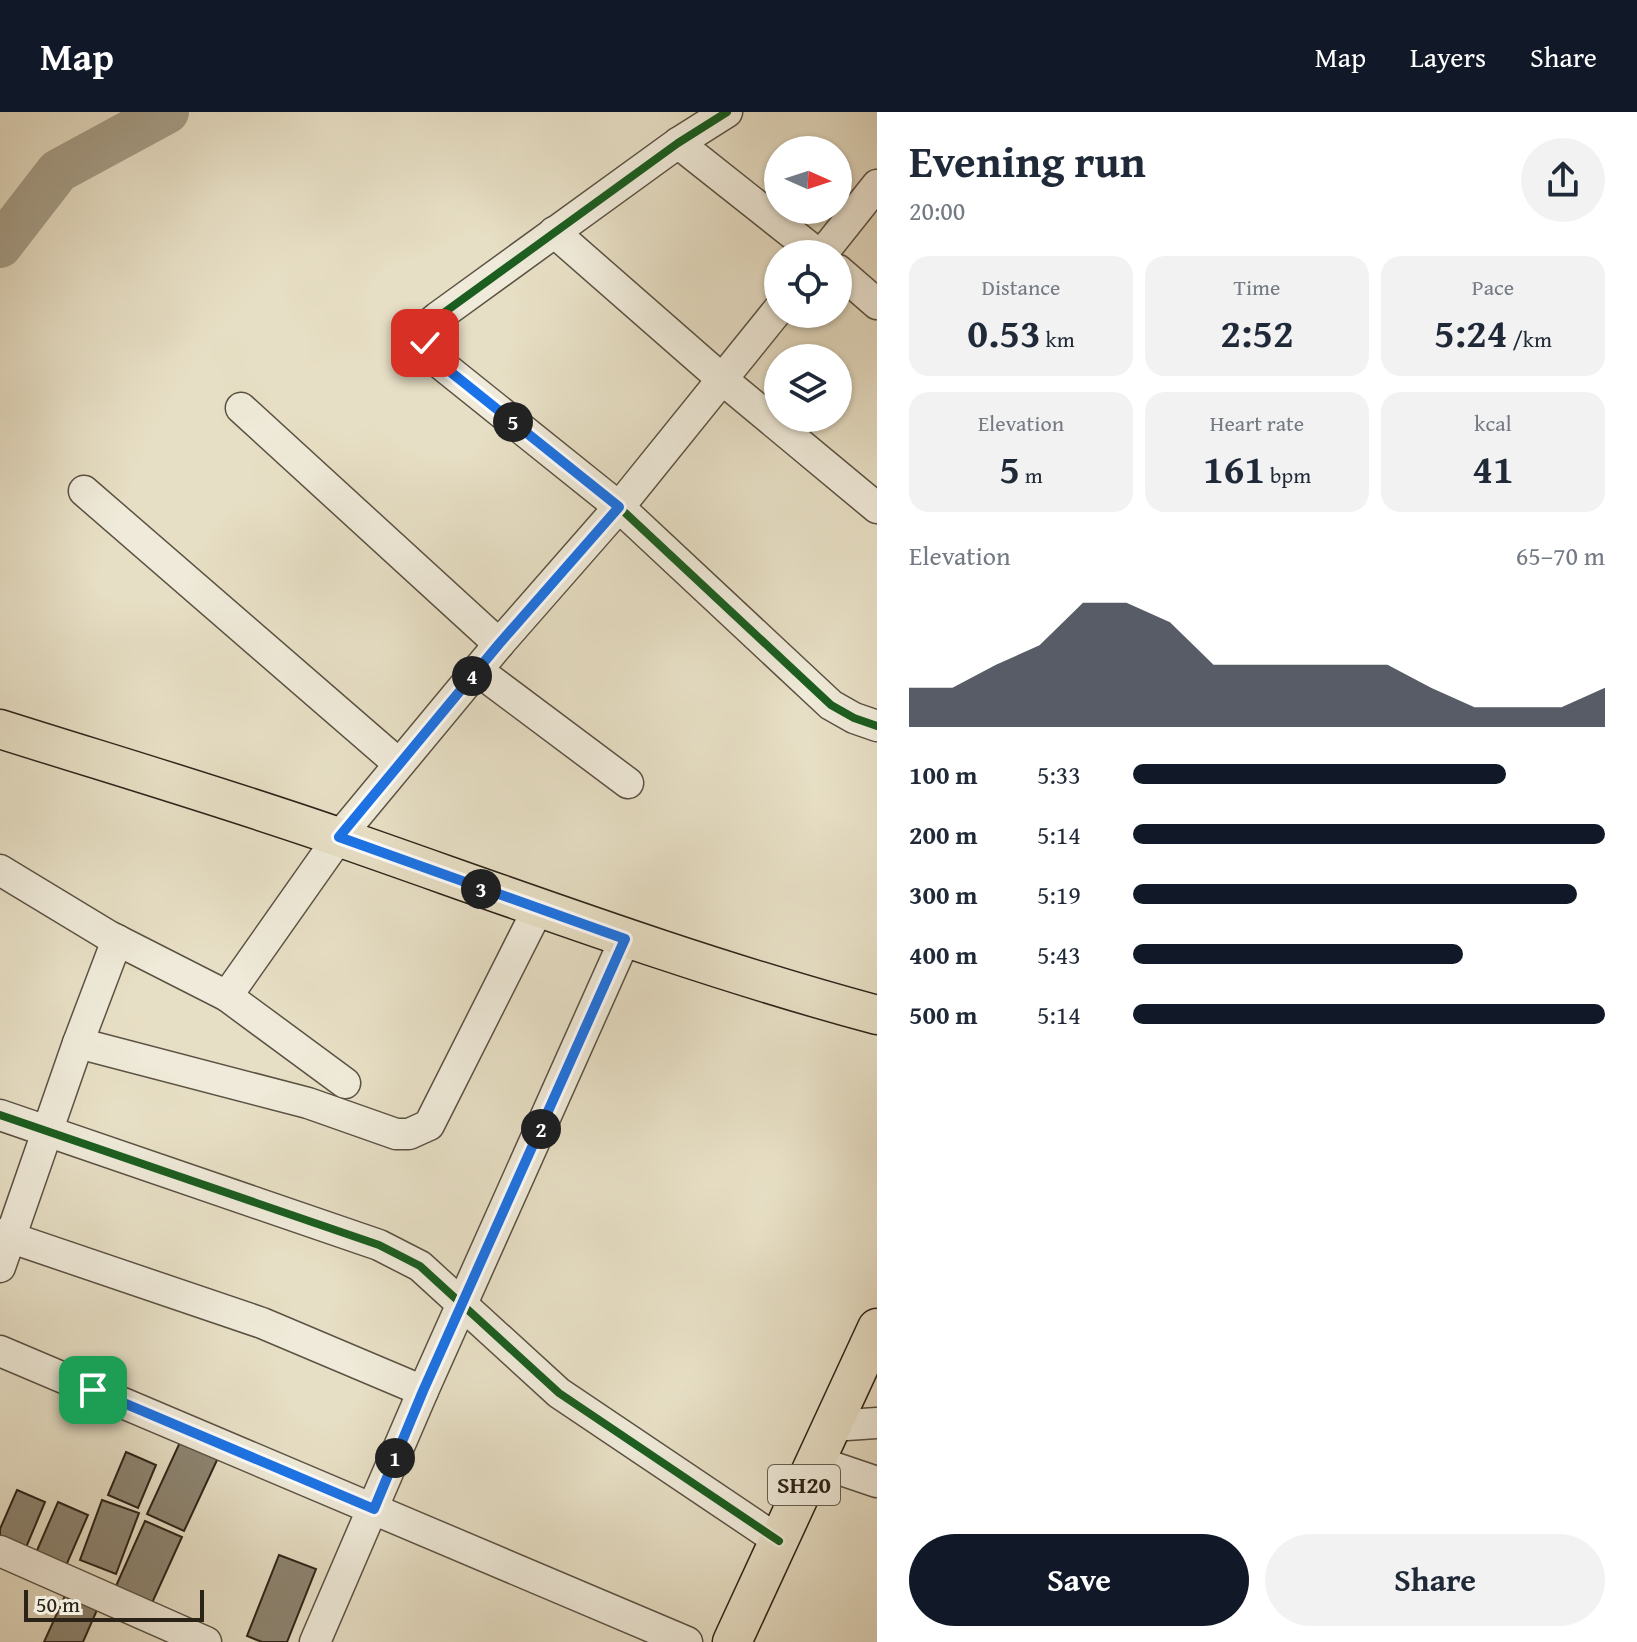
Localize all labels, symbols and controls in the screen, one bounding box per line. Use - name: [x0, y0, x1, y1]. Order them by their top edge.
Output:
- text: Map: [40, 28, 114, 84]
- text: Map: [1315, 36, 1366, 77]
- text: Layers: [1410, 36, 1486, 77]
- text: Share: [1530, 36, 1597, 77]
- text: Evening run: [909, 129, 1146, 193]
- north arrow: [764, 136, 852, 224]
- map controls: [764, 136, 852, 432]
- button: share: [1521, 138, 1605, 222]
- text: 20:00: [909, 191, 965, 230]
- button: locate: [764, 240, 852, 328]
- text: Distance: [982, 271, 1060, 303]
- text: Time: [1234, 271, 1280, 303]
- text: Pace: [1472, 271, 1514, 303]
- text: 0.53: [967, 303, 1041, 362]
- text: 2:52: [1220, 303, 1294, 362]
- text: 5:24: [1434, 303, 1508, 362]
- pin: [391, 309, 459, 377]
- icon: check: [403, 321, 447, 365]
- text: km: [1041, 323, 1075, 355]
- text: /km: [1508, 323, 1552, 355]
- button: layers: [764, 344, 852, 432]
- pin: 5: [493, 402, 533, 442]
- text: 5: [507, 406, 519, 438]
- text: Elevation: [978, 407, 1064, 439]
- text: Heart rate: [1210, 407, 1304, 439]
- text: kcal: [1474, 407, 1512, 439]
- text: 5: [999, 439, 1020, 498]
- text: 161: [1203, 439, 1265, 498]
- text: 41: [1472, 439, 1514, 498]
- text: m: [1020, 459, 1043, 491]
- text: bpm: [1265, 459, 1311, 491]
- text: Elevation: [909, 536, 1011, 575]
- text: 65–70 m: [1516, 536, 1605, 575]
- pin: 4: [452, 656, 492, 696]
- text: 4: [466, 660, 478, 692]
- text: 100 m: [909, 755, 977, 794]
- text: 5:33: [1037, 755, 1081, 794]
- text: 200 m: [909, 815, 977, 854]
- text: 5:14: [1037, 815, 1081, 854]
- pin: 3: [461, 869, 501, 909]
- text: 3: [475, 873, 487, 905]
- text: 300 m: [909, 875, 977, 914]
- text: 5:19: [1037, 875, 1081, 914]
- text: 400 m: [909, 935, 977, 974]
- text: 5:43: [1037, 935, 1081, 974]
- text: 500 m: [909, 995, 977, 1034]
- text: 5:14: [1037, 995, 1081, 1034]
- pin: 2: [521, 1109, 561, 1149]
- text: 2: [535, 1113, 547, 1145]
- pin: [59, 1356, 127, 1424]
- icon: arrive: [71, 1368, 115, 1412]
- pin: 1: [375, 1438, 415, 1478]
- text: 1: [389, 1442, 401, 1474]
- road number: SH20: [768, 1465, 840, 1505]
- button: Save: [909, 1534, 1249, 1626]
- button: Share: [1265, 1534, 1605, 1626]
- scale bar: [24, 1586, 204, 1622]
- text: 50 m: [36, 1588, 80, 1620]

